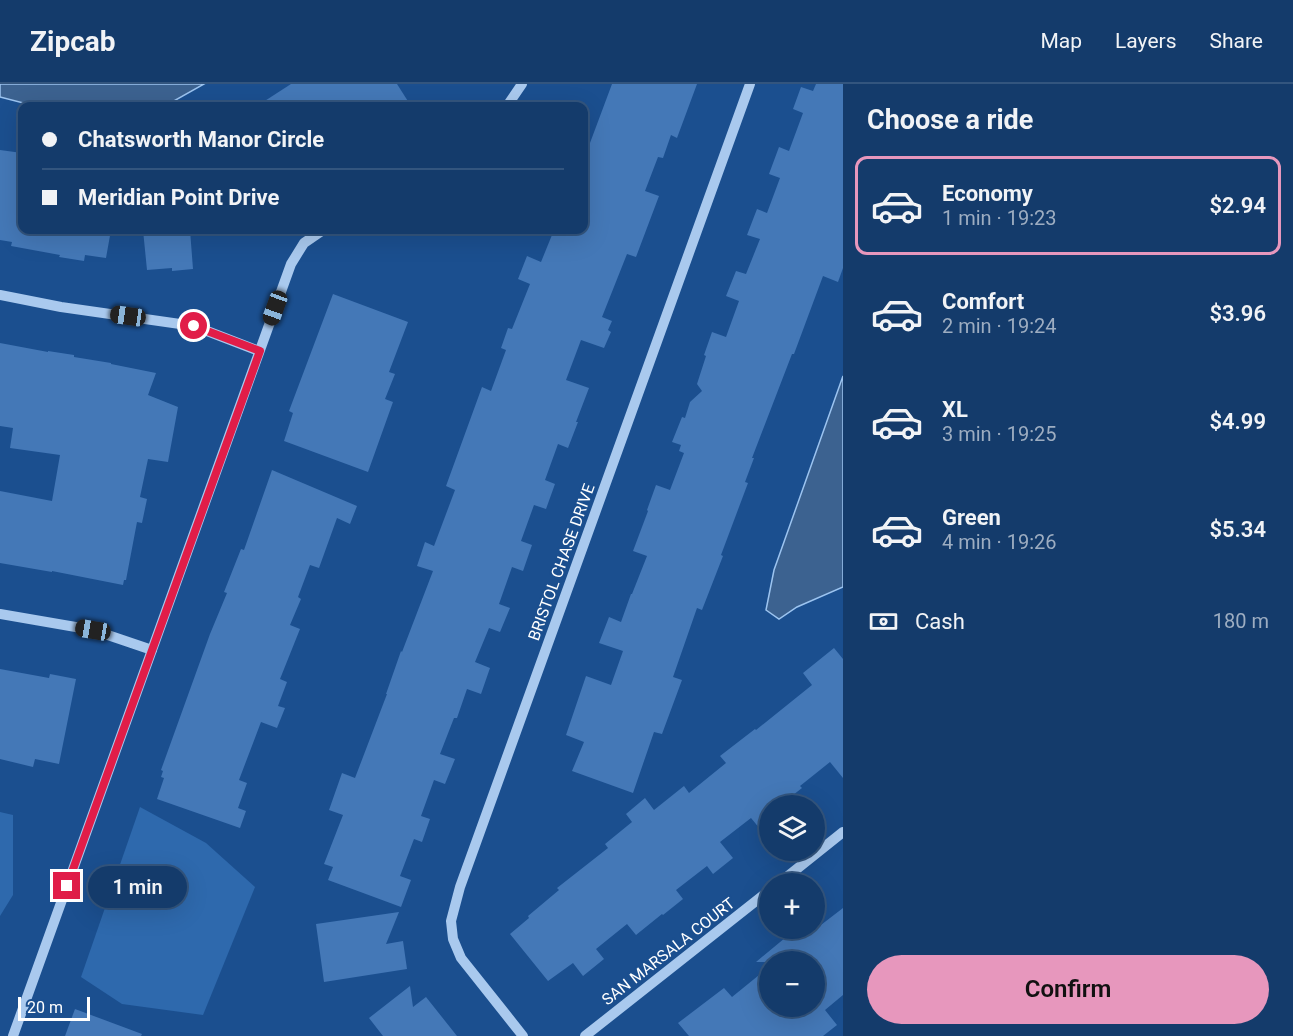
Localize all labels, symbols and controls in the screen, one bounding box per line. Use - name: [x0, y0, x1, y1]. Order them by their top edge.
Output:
- text: Zipcab: [30, 25, 115, 58]
- text: Map: [1040, 29, 1082, 53]
- text: Layers: [1115, 29, 1176, 53]
- text: Share: [1209, 29, 1263, 53]
- text: Choose a ride: [867, 104, 1033, 136]
- text: Chatsworth Manor Circle: [78, 127, 324, 152]
- icon: car: [870, 179, 924, 233]
- text: Economy: [942, 181, 1033, 206]
- text: Meridian Point Drive: [78, 185, 279, 210]
- text: $2.94: [1209, 193, 1266, 218]
- text: 1 min · 19:23: [942, 206, 1057, 230]
- icon: car: [870, 287, 924, 341]
- car: [260, 288, 290, 328]
- text: Comfort: [942, 289, 1024, 314]
- text: $3.96: [1209, 301, 1266, 326]
- car: [109, 305, 147, 327]
- route start: [180, 312, 207, 339]
- text: 2 min · 19:24: [942, 314, 1057, 338]
- icon: car: [870, 395, 924, 449]
- text: XL: [942, 397, 968, 422]
- text: $4.99: [1209, 409, 1266, 434]
- text: 3 min · 19:25: [942, 422, 1057, 446]
- street label: BRISTOL CHASE DRIVE: [524, 481, 599, 643]
- icon: car: [870, 503, 924, 557]
- text: Green: [942, 505, 1001, 530]
- text: $5.34: [1209, 517, 1266, 542]
- text: 4 min · 19:26: [942, 530, 1057, 554]
- icon: cash: [867, 605, 900, 638]
- text: Cash: [915, 609, 965, 634]
- text: 180 m: [1213, 609, 1269, 633]
- car: [74, 618, 112, 642]
- map controls: [759, 795, 825, 1017]
- button: layers: [759, 795, 825, 861]
- callout: 1 min: [88, 865, 187, 907]
- route end: [53, 872, 80, 899]
- button: +: [759, 873, 825, 939]
- text: 1 min: [112, 875, 163, 899]
- street label: SAN MARSALA COURT: [598, 893, 739, 1009]
- button: −: [759, 951, 825, 1017]
- button: Confirm: [867, 955, 1269, 1024]
- scale bar: [18, 994, 90, 1022]
- text: 20 m: [27, 998, 63, 1017]

